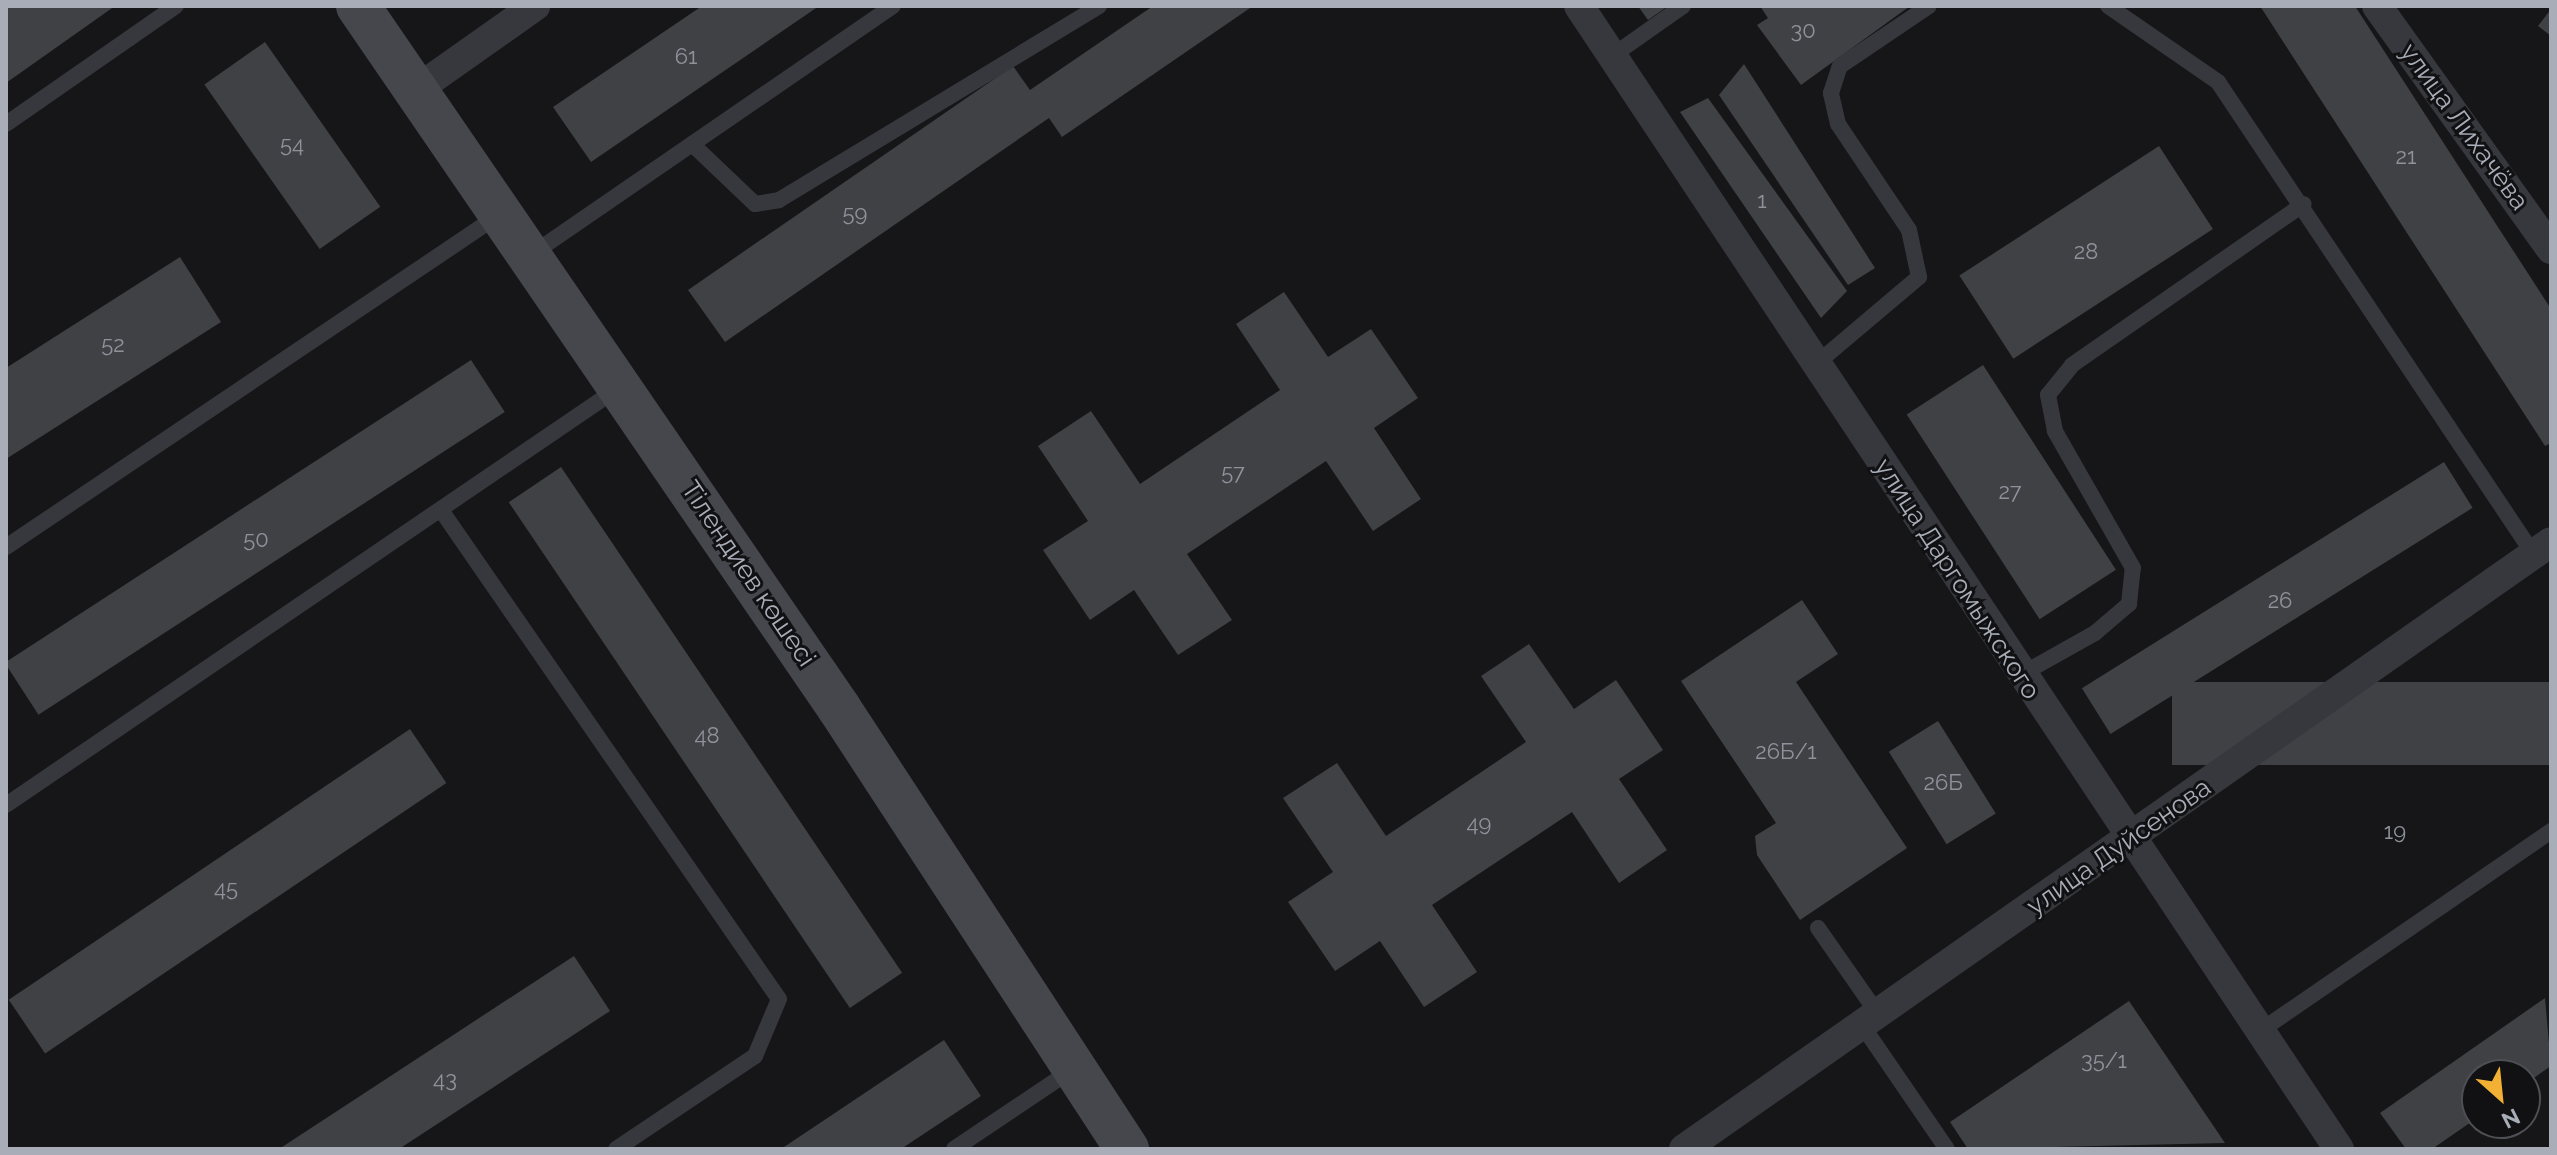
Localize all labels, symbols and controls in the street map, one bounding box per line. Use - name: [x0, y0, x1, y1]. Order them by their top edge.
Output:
- house number: 30: [1790, 18, 1816, 44]
- street label: улица Лихачёва: [2393, 38, 2535, 216]
- house number: 61: [675, 44, 697, 70]
- house number: 54: [280, 132, 304, 158]
- house number: 21: [2396, 144, 2416, 170]
- house number: 1: [1757, 188, 1767, 214]
- house number: 59: [843, 201, 867, 227]
- house number: 28: [2074, 239, 2098, 265]
- house number: 52: [101, 332, 125, 358]
- street label: улица Даргомыжского: [1867, 453, 2047, 705]
- house number: 57: [1221, 460, 1245, 486]
- street label: Тілендиев көшесі: [674, 475, 822, 673]
- house number: 27: [1998, 479, 2022, 505]
- house number: 50: [243, 527, 269, 553]
- house number: 26: [2268, 588, 2292, 614]
- house number: 48: [694, 723, 720, 749]
- house number: 26Б/1: [1755, 739, 1817, 765]
- house number: 26Б: [1923, 770, 1963, 796]
- street label: улица Дуйсенова: [2021, 772, 2217, 922]
- house number: 49: [1467, 811, 1491, 837]
- house number: 19: [2384, 819, 2406, 845]
- house number: 45: [214, 876, 238, 902]
- house number: 35/1: [2081, 1048, 2127, 1074]
- north arrow: [2461, 1059, 2541, 1139]
- house number: 43: [433, 1067, 457, 1093]
- text: N: [2498, 1103, 2524, 1134]

